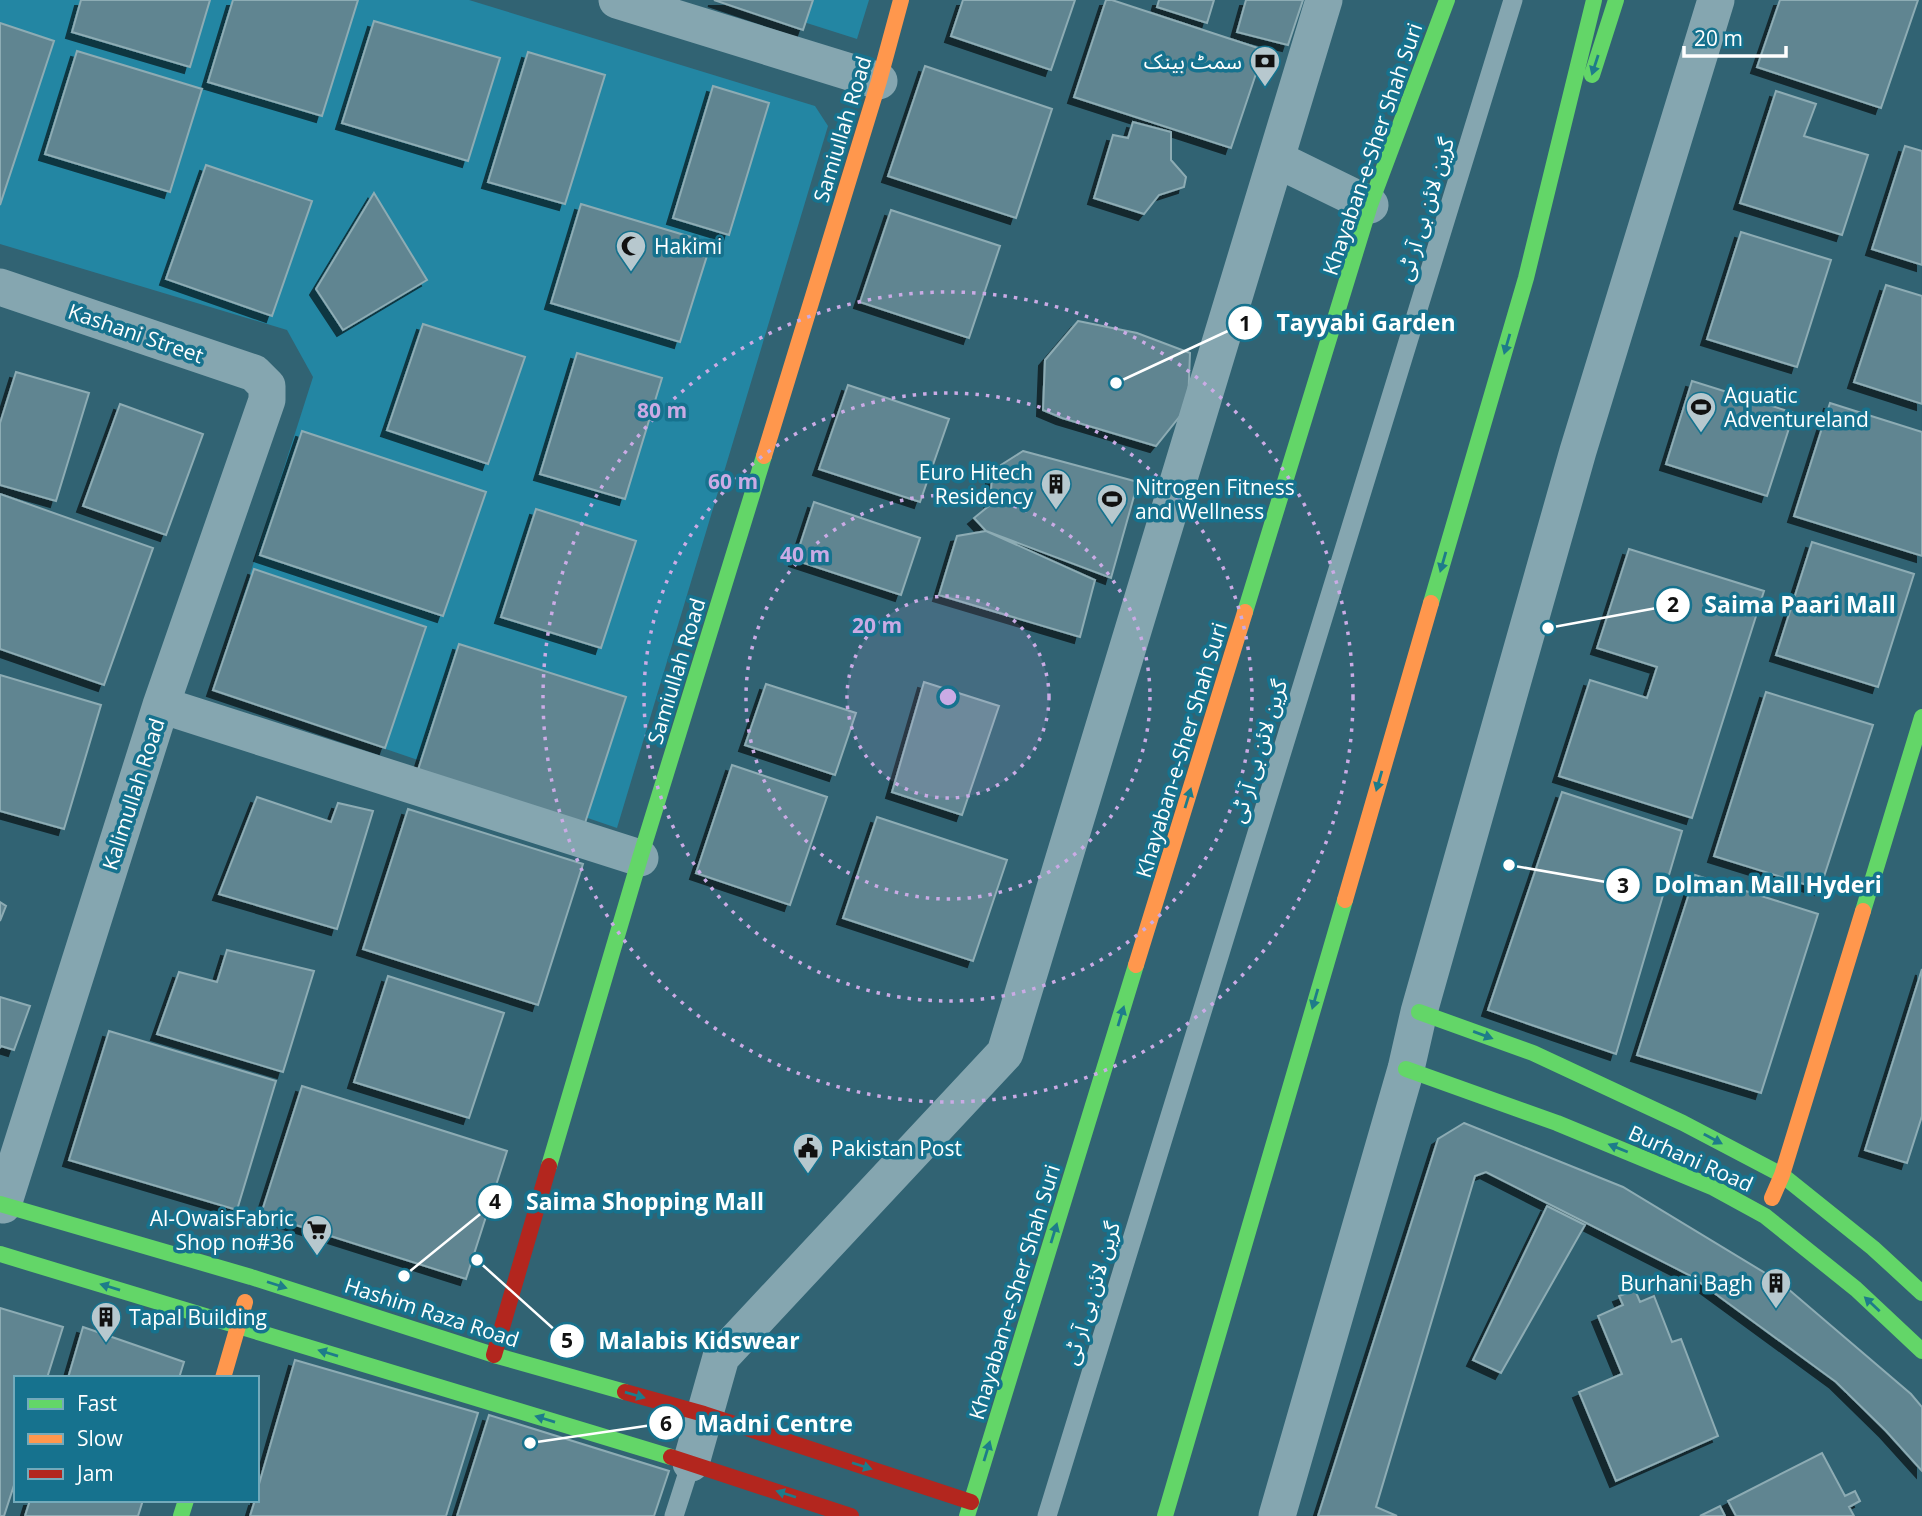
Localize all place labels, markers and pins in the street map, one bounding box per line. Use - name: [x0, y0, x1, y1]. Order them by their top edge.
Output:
- bank icon: سمٹ بینک: [1248, 44, 1282, 88]
- place label: سمٹ بینک: [1144, 47, 1242, 75]
- mosque icon: Hakimi: [614, 229, 648, 273]
- place label: Hakimi: [654, 232, 722, 260]
- callout: Tayyabi Garden: [1228, 301, 1470, 345]
- place label: Aquatic Adventureland: [1724, 381, 1869, 433]
- sports icon: Aquatic Adventureland: [1684, 390, 1718, 434]
- place label: Euro Hitech Residency: [919, 458, 1033, 510]
- building icon: Euro Hitech Residency: [1039, 467, 1073, 511]
- place label: Nitrogen Fitness and Wellness: [1135, 473, 1295, 525]
- sports icon: Nitrogen Fitness and Wellness: [1095, 482, 1129, 526]
- callout: Saima Paari Mall: [1656, 583, 1910, 627]
- centre of rings: [936, 685, 960, 709]
- callout: Dolman Mall Hyderi: [1605, 863, 1896, 907]
- public building icon: Pakistan Post: [791, 1131, 825, 1175]
- place label: Pakistan Post: [831, 1134, 962, 1162]
- callout: Saima Shopping Mall: [477, 1180, 778, 1224]
- place label: Al-OwaisFabric Shop no#36: [150, 1204, 294, 1256]
- supermarket icon: Al-OwaisFabric Shop no#36: [300, 1213, 334, 1257]
- building icon: Burhani Bagh: [1759, 1266, 1793, 1310]
- place label: Burhani Bagh: [1620, 1269, 1753, 1297]
- building icon: Tapal Building: [89, 1300, 123, 1344]
- place label: Tapal Building: [129, 1303, 267, 1331]
- callout: Malabis Kidswear: [549, 1319, 814, 1363]
- callout: Madni Centre: [648, 1401, 867, 1445]

